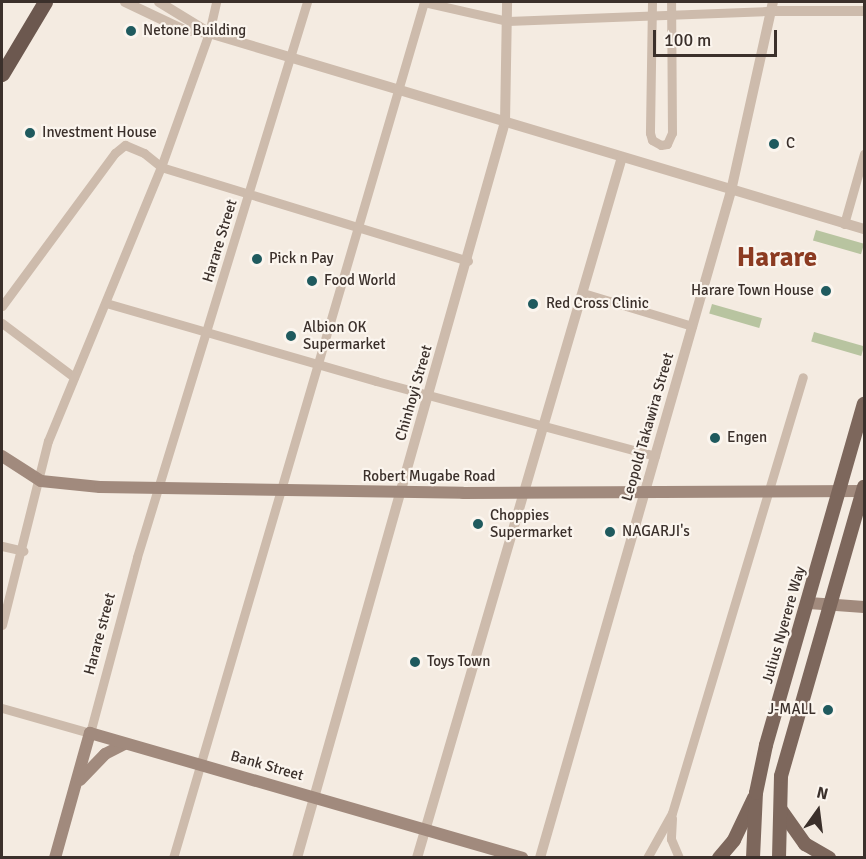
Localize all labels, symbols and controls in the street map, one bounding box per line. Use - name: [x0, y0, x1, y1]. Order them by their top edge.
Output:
- scale bar: [656, 18, 780, 56]
- place label: Netone Building: [143, 22, 246, 40]
- marker: Netone Building: [124, 24, 138, 38]
- text: 100 m: [664, 29, 711, 51]
- place label: Investment House: [42, 124, 157, 142]
- marker: Investment House: [23, 126, 37, 140]
- place label: C: [786, 135, 795, 153]
- marker: C: [767, 137, 781, 151]
- street label: Harare Street: [199, 197, 241, 285]
- district label: Harare: [737, 242, 817, 274]
- place label: Pick n Pay: [269, 250, 334, 268]
- marker: Pick n Pay: [250, 252, 264, 266]
- place label: Food World: [324, 272, 396, 290]
- marker: Food World: [305, 274, 319, 288]
- place label: Harare Town House: [691, 282, 814, 300]
- marker: Harare Town House: [819, 284, 833, 298]
- marker: Red Cross Clinic: [524, 295, 542, 313]
- place label: Red Cross Clinic: [546, 295, 649, 313]
- place label: Albion OK Supermarket: [303, 318, 386, 353]
- marker: Albion OK Supermarket: [284, 329, 298, 343]
- street label: Chinhoyi Street: [392, 343, 436, 443]
- street label: Leopold Takawira Street: [618, 351, 678, 503]
- place label: Engen: [727, 429, 767, 447]
- marker: Engen: [708, 431, 722, 445]
- street label: Robert Mugabe Road: [362, 468, 496, 486]
- place label: Choppies Supermarket: [490, 506, 573, 541]
- marker: Choppies Supermarket: [471, 517, 485, 531]
- place label: NAGARJI's: [622, 523, 690, 541]
- marker: NAGARJI's: [603, 525, 617, 539]
- street label: Julius Nyerere Way: [759, 564, 809, 686]
- street label: Harare street: [80, 591, 120, 677]
- place label: Toys Town: [427, 653, 490, 671]
- marker: Toys Town: [408, 655, 422, 669]
- place label: J-MALL: [767, 701, 816, 719]
- marker: J-MALL: [821, 703, 835, 717]
- street label: Bank Street: [229, 747, 305, 785]
- north arrow: [788, 781, 848, 841]
- text: N: [815, 782, 830, 805]

